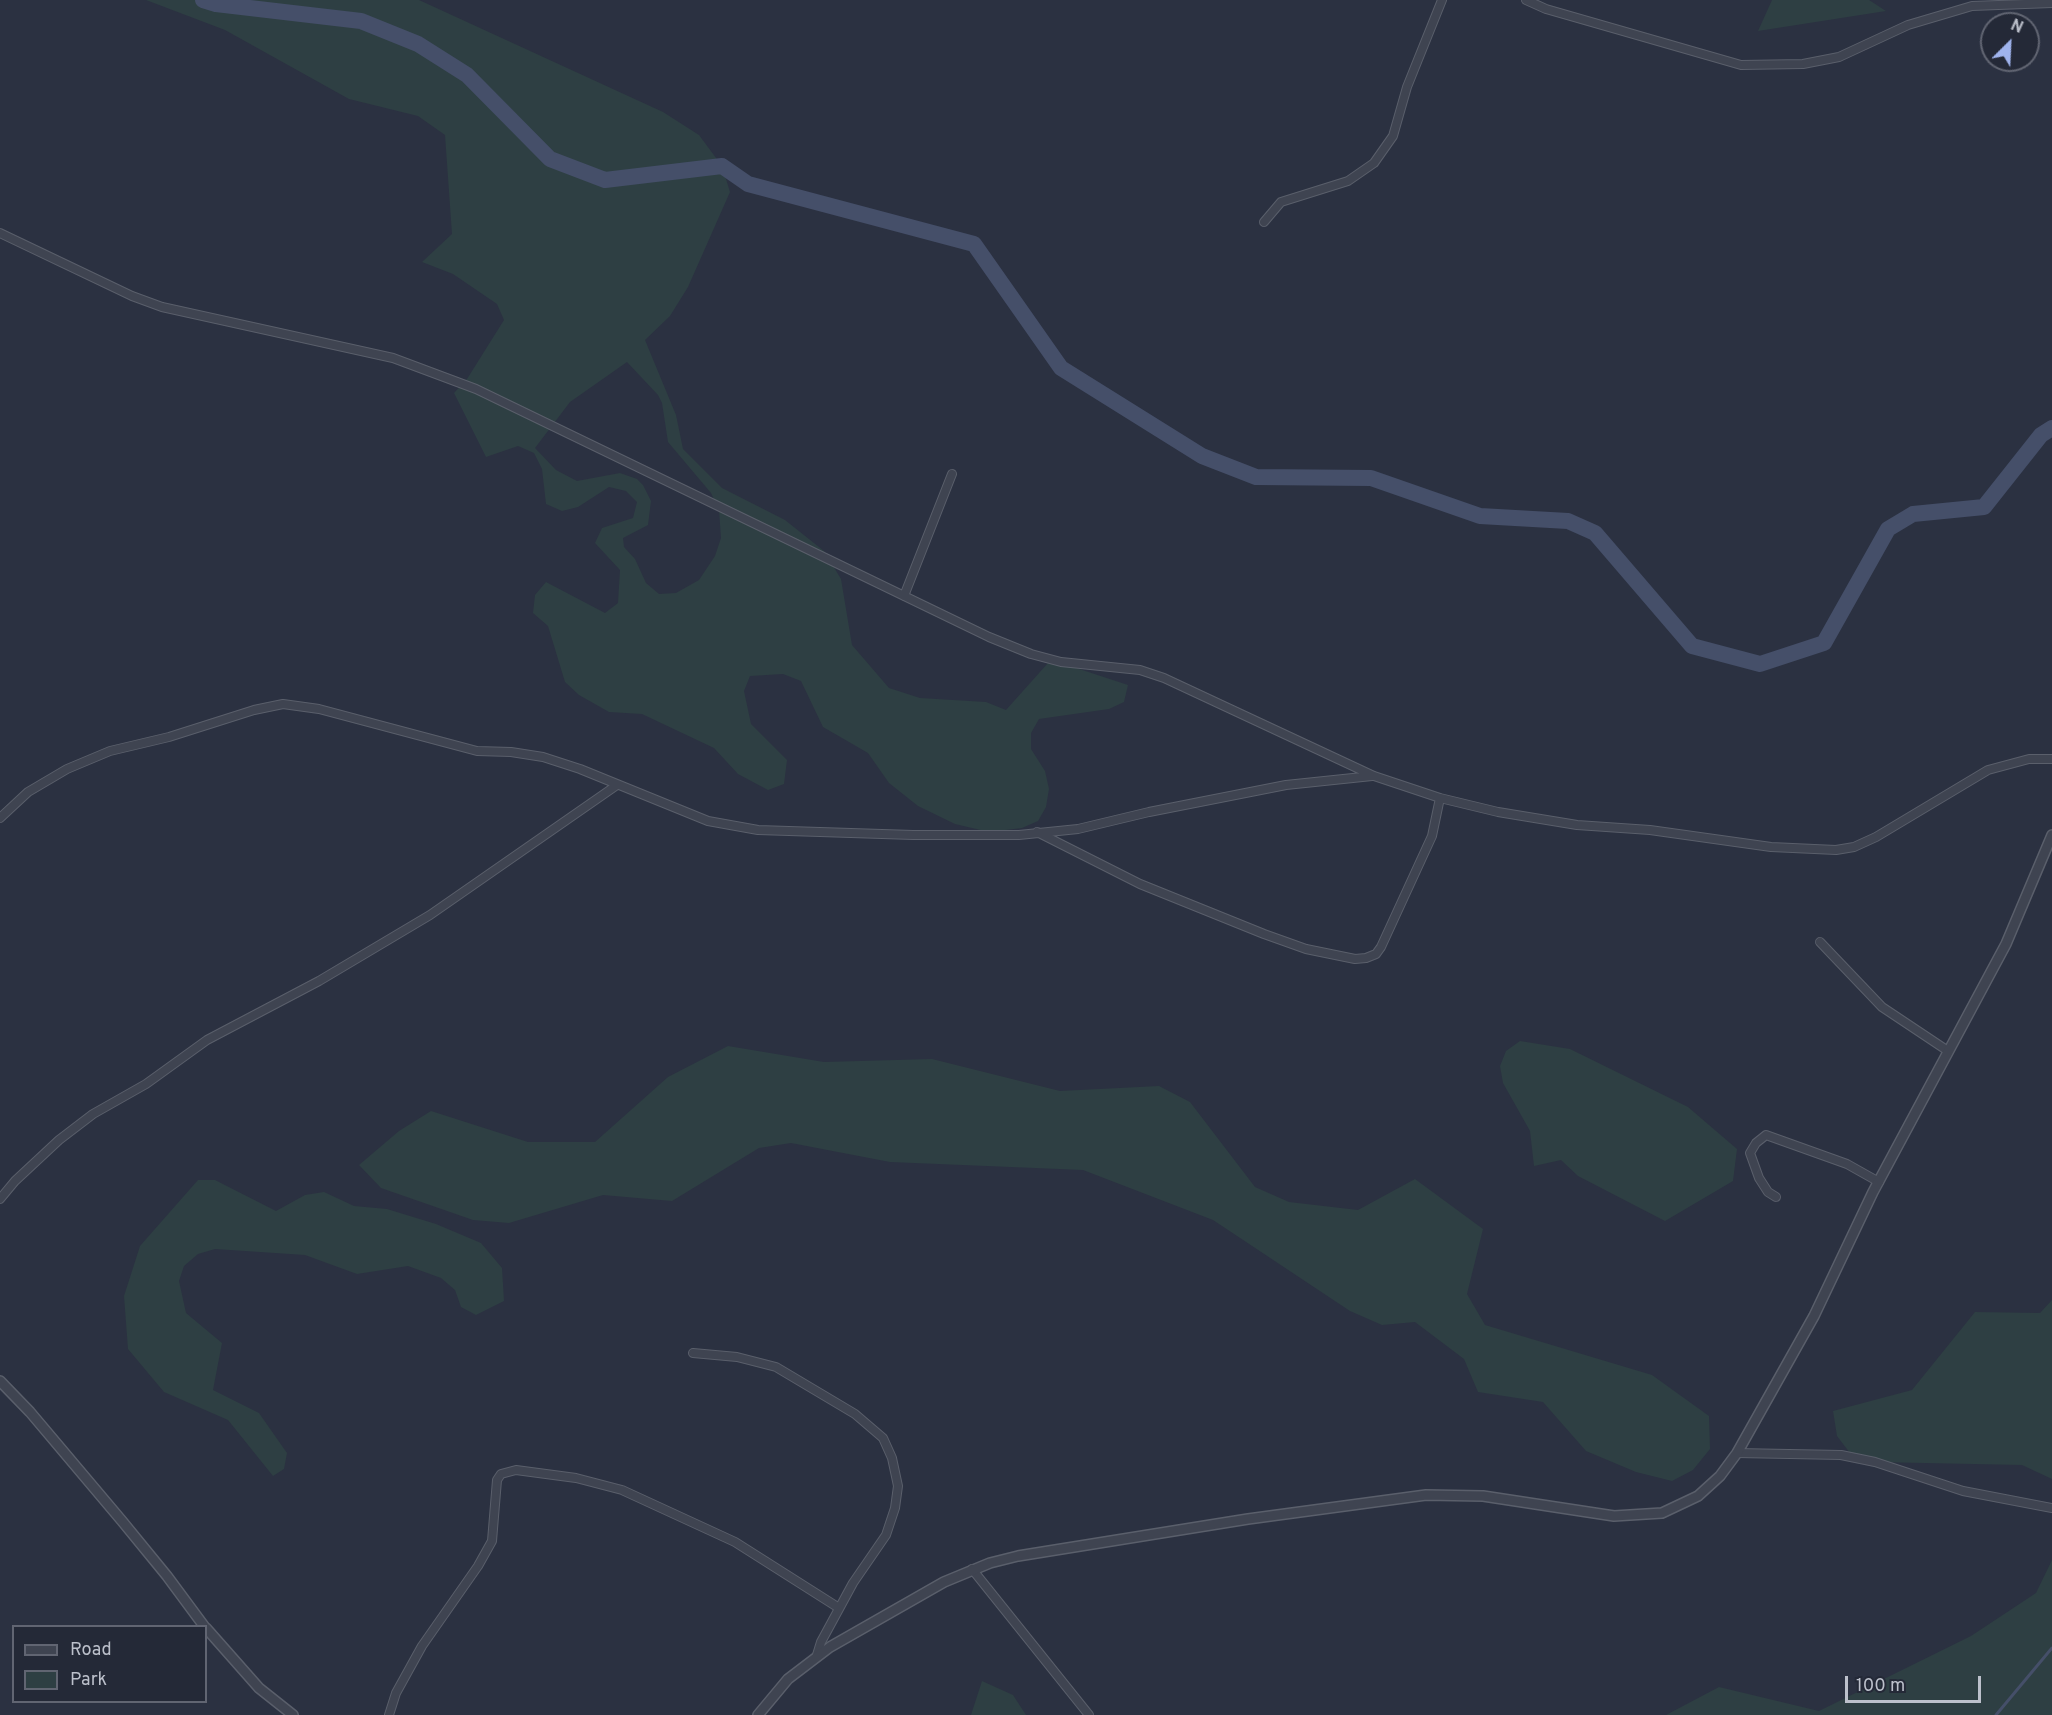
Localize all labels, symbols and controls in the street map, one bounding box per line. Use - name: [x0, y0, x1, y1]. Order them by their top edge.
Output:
- north arrow: [1980, 12, 2040, 72]
- text: N: [2007, 16, 2026, 39]
- legend: [12, 1625, 207, 1703]
- text: Road: [70, 1639, 112, 1662]
- scale bar: [1848, 1664, 1984, 1702]
- text: Park: [70, 1669, 107, 1692]
- text: 100 m: [1856, 1675, 1905, 1698]

